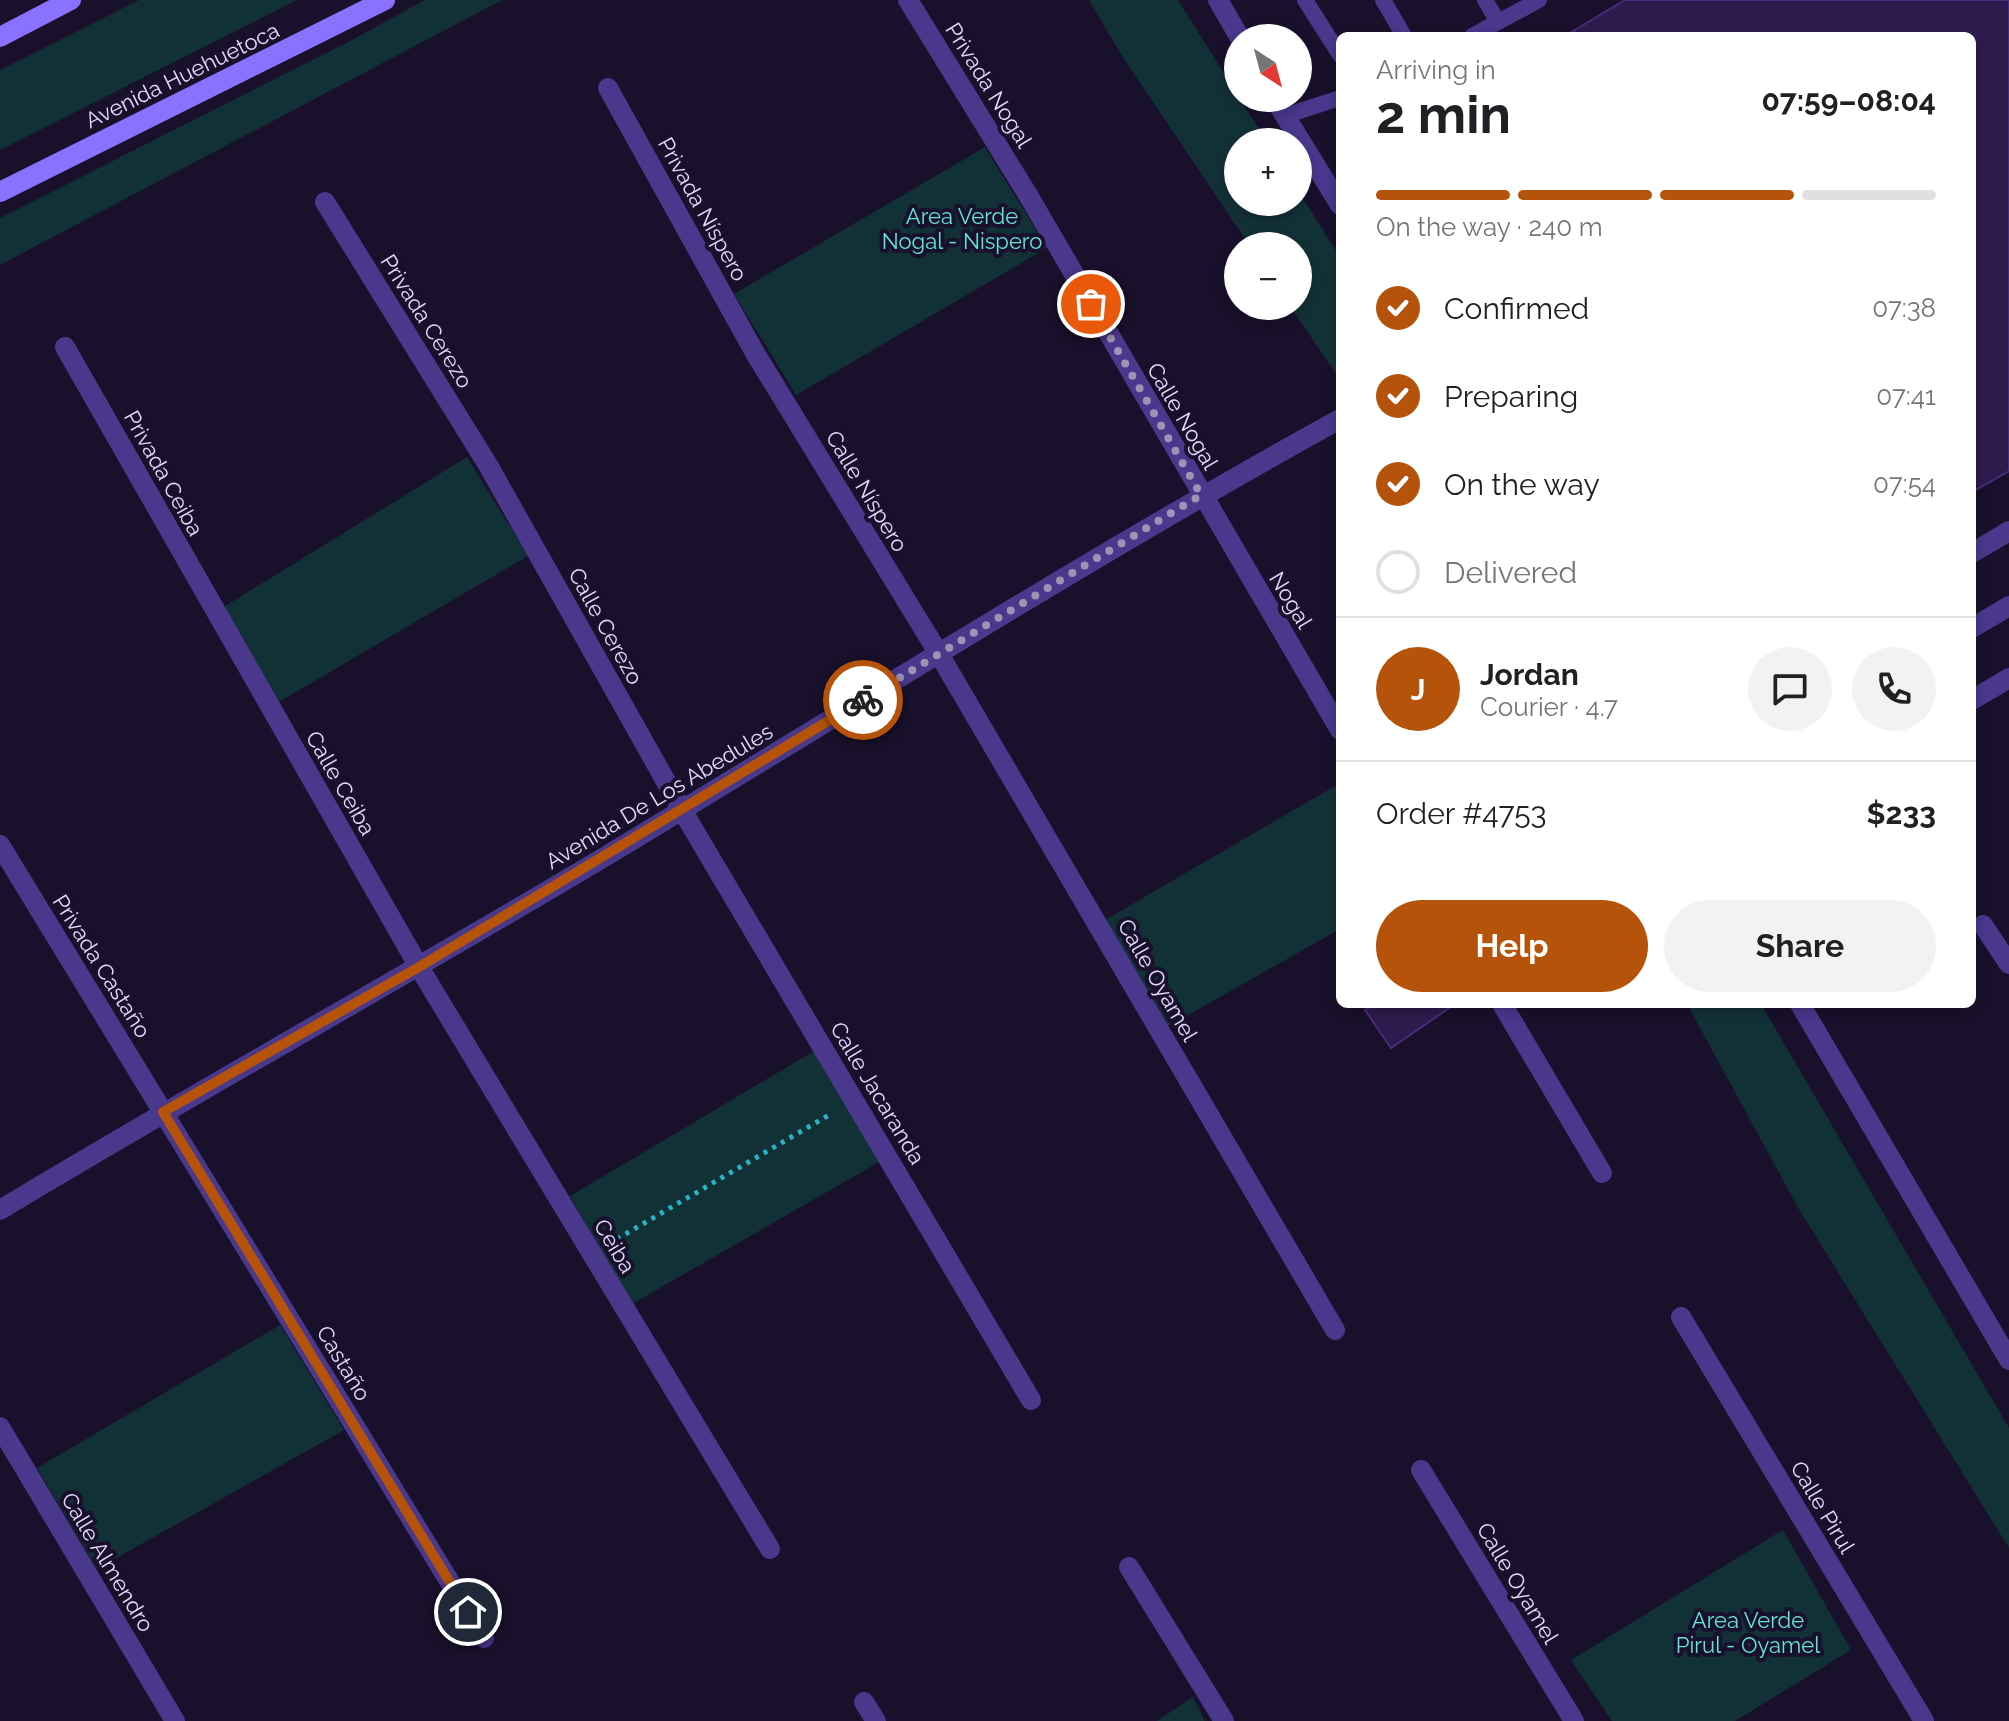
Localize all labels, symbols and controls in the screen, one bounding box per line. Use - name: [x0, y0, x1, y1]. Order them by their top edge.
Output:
- street label: Avenida Huehuetoca: [81, 17, 283, 133]
- street label: Privada Nogal: [940, 18, 1038, 152]
- north arrow: [1224, 24, 1312, 112]
- map controls: [1224, 24, 1312, 320]
- text: Arriving in: [1376, 55, 1496, 85]
- text: 07:59–08:04: [1761, 83, 1936, 118]
- text: 2 min: [1376, 84, 1511, 145]
- button: +: [1224, 128, 1312, 216]
- street label: Privada Níspero: [653, 133, 753, 285]
- park label: Area Verde Nogal - Nispero: [882, 203, 1042, 254]
- text: On the way · 240 m: [1376, 212, 1603, 242]
- button: −: [1224, 232, 1312, 320]
- street label: Privada Cerezo: [376, 249, 478, 393]
- pin: [1057, 270, 1125, 338]
- icon: bag: [1069, 282, 1113, 326]
- icon: check: [1376, 286, 1420, 330]
- text: Confirmed: [1444, 291, 1589, 326]
- text: 07:38: [1872, 293, 1936, 323]
- street label: Calle Nogal: [1142, 358, 1224, 474]
- icon: check: [1376, 374, 1420, 418]
- text: Preparing: [1444, 379, 1578, 414]
- text: 07:41: [1876, 381, 1936, 411]
- street label: Privada Ceiba: [119, 406, 209, 540]
- street label: Calle Níspero: [821, 426, 913, 556]
- icon: check: [1376, 462, 1420, 506]
- text: On the way: [1444, 467, 1600, 502]
- text: 07:54: [1873, 469, 1936, 499]
- text: Delivered: [1444, 555, 1577, 590]
- street label: Calle Cerezo: [563, 563, 649, 689]
- street label: Nogal: [1264, 567, 1318, 633]
- button: chat: [1748, 647, 1832, 731]
- button: phone: [1852, 647, 1936, 731]
- text: Jordan: [1480, 657, 1579, 692]
- courier: [823, 660, 903, 740]
- text: J: [1411, 672, 1425, 707]
- icon: bike: [841, 678, 885, 722]
- text: Courier · 4.7: [1480, 692, 1618, 722]
- street label: Avenida De Los Abedules: [541, 718, 777, 874]
- street label: Calle Ceiba: [301, 726, 381, 840]
- text: Order #4753: [1376, 796, 1547, 831]
- text: $233: [1867, 796, 1936, 831]
- street label: Privada Castaño: [48, 890, 156, 1042]
- button: Help: [1376, 900, 1648, 992]
- button: Share: [1664, 900, 1936, 992]
- street label: Calle Oyamel: [1113, 914, 1203, 1046]
- street label: Calle Jacaranda: [825, 1017, 931, 1169]
- street label: Ceiba: [589, 1214, 641, 1278]
- street label: Castaño: [311, 1321, 377, 1405]
- street label: Calle Pirul: [1785, 1456, 1861, 1558]
- street label: Calle Almendro: [56, 1488, 160, 1636]
- street label: Calle Oyamel: [1472, 1518, 1564, 1648]
- pin: [434, 1578, 502, 1646]
- icon: home: [446, 1590, 490, 1634]
- park label: Area Verde Pirul - Oyamel: [1676, 1607, 1820, 1658]

